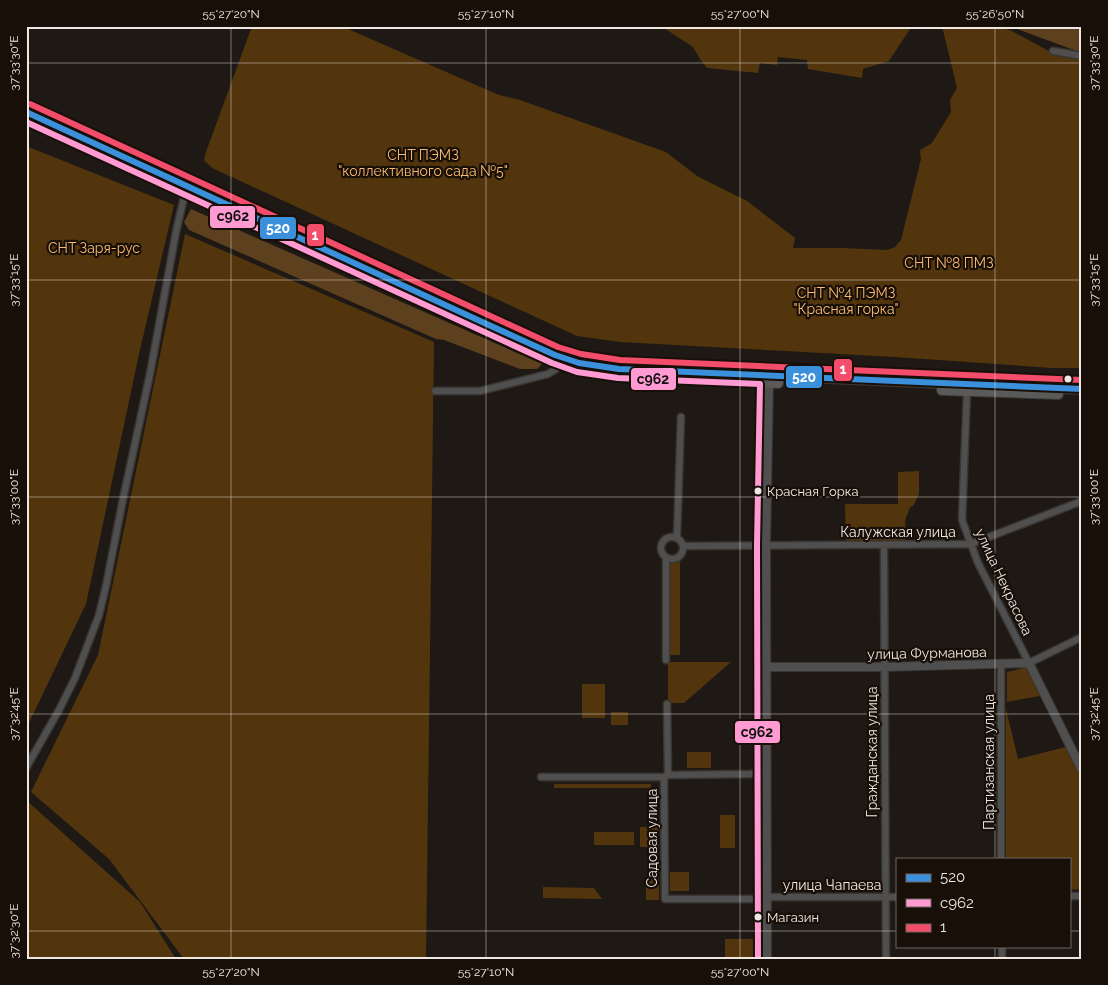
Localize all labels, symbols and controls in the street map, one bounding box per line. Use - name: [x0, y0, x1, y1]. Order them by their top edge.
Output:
- text: 55°27'20"N: [202, 7, 260, 21]
- text: 55°27'10"N: [458, 7, 514, 21]
- text: 55°27'00"N: [711, 7, 769, 21]
- text: 55°26'50"N: [966, 7, 1024, 21]
- text: 37°33'30"E: [7, 35, 21, 91]
- text: 37°33'30"E: [1087, 35, 1101, 91]
- park label: СНТ ПЭМЗ "коллективного сада №5": [338, 147, 508, 179]
- line badge: с962: [209, 205, 256, 229]
- text: с962: [217, 208, 249, 224]
- line badge: 520: [259, 216, 297, 240]
- text: 520: [266, 220, 290, 236]
- line badge: 1: [306, 223, 325, 247]
- text: 1: [312, 227, 319, 243]
- park label: СНТ Заря-рус: [48, 240, 140, 256]
- text: 37°33'15"E: [7, 253, 21, 307]
- text: 37°33'15"E: [1087, 253, 1101, 307]
- park label: СНТ №8 ПМЗ: [904, 255, 994, 271]
- park label: СНТ №4 ПЭМЗ "Красная горка": [794, 285, 898, 317]
- line badge: 1: [833, 358, 853, 382]
- text: 1: [840, 361, 847, 377]
- line badge: 520: [785, 365, 823, 389]
- line badge: с962: [630, 367, 677, 391]
- text: 520: [792, 369, 816, 385]
- text: с962: [637, 371, 669, 387]
- unlabelled marker: [1063, 374, 1073, 384]
- text: 37°33'00"E: [7, 469, 21, 525]
- text: 37°33'00"E: [1087, 469, 1101, 525]
- place label: Красная Горка: [767, 484, 858, 499]
- marker: Красная Горка: [753, 486, 763, 496]
- street label: Калужская улица: [840, 524, 956, 540]
- street label: улица Некрасова: [972, 526, 1036, 638]
- street label: улица Фурманова: [867, 644, 987, 662]
- street label: Гражданская улица: [864, 686, 880, 818]
- text: 37°32'45"E: [7, 687, 21, 741]
- text: 37°32'45"E: [1087, 687, 1101, 741]
- street label: Партизанская улица: [981, 694, 997, 830]
- line badge: с962: [734, 720, 781, 744]
- text: с962: [741, 724, 773, 740]
- street label: Садовая улица: [644, 789, 660, 887]
- legend: [896, 858, 1070, 948]
- text: 520: [940, 868, 965, 886]
- street label: улица Чапаева: [783, 877, 881, 893]
- text: с962: [940, 894, 974, 912]
- text: 37°32'30"E: [7, 903, 21, 959]
- place label: Магазин: [767, 910, 819, 925]
- marker: Магазин: [753, 912, 763, 922]
- text: 1: [940, 918, 947, 936]
- text: 55°27'20"N: [202, 965, 260, 979]
- text: 55°27'10"N: [458, 965, 514, 979]
- text: 55°27'00"N: [711, 965, 769, 979]

